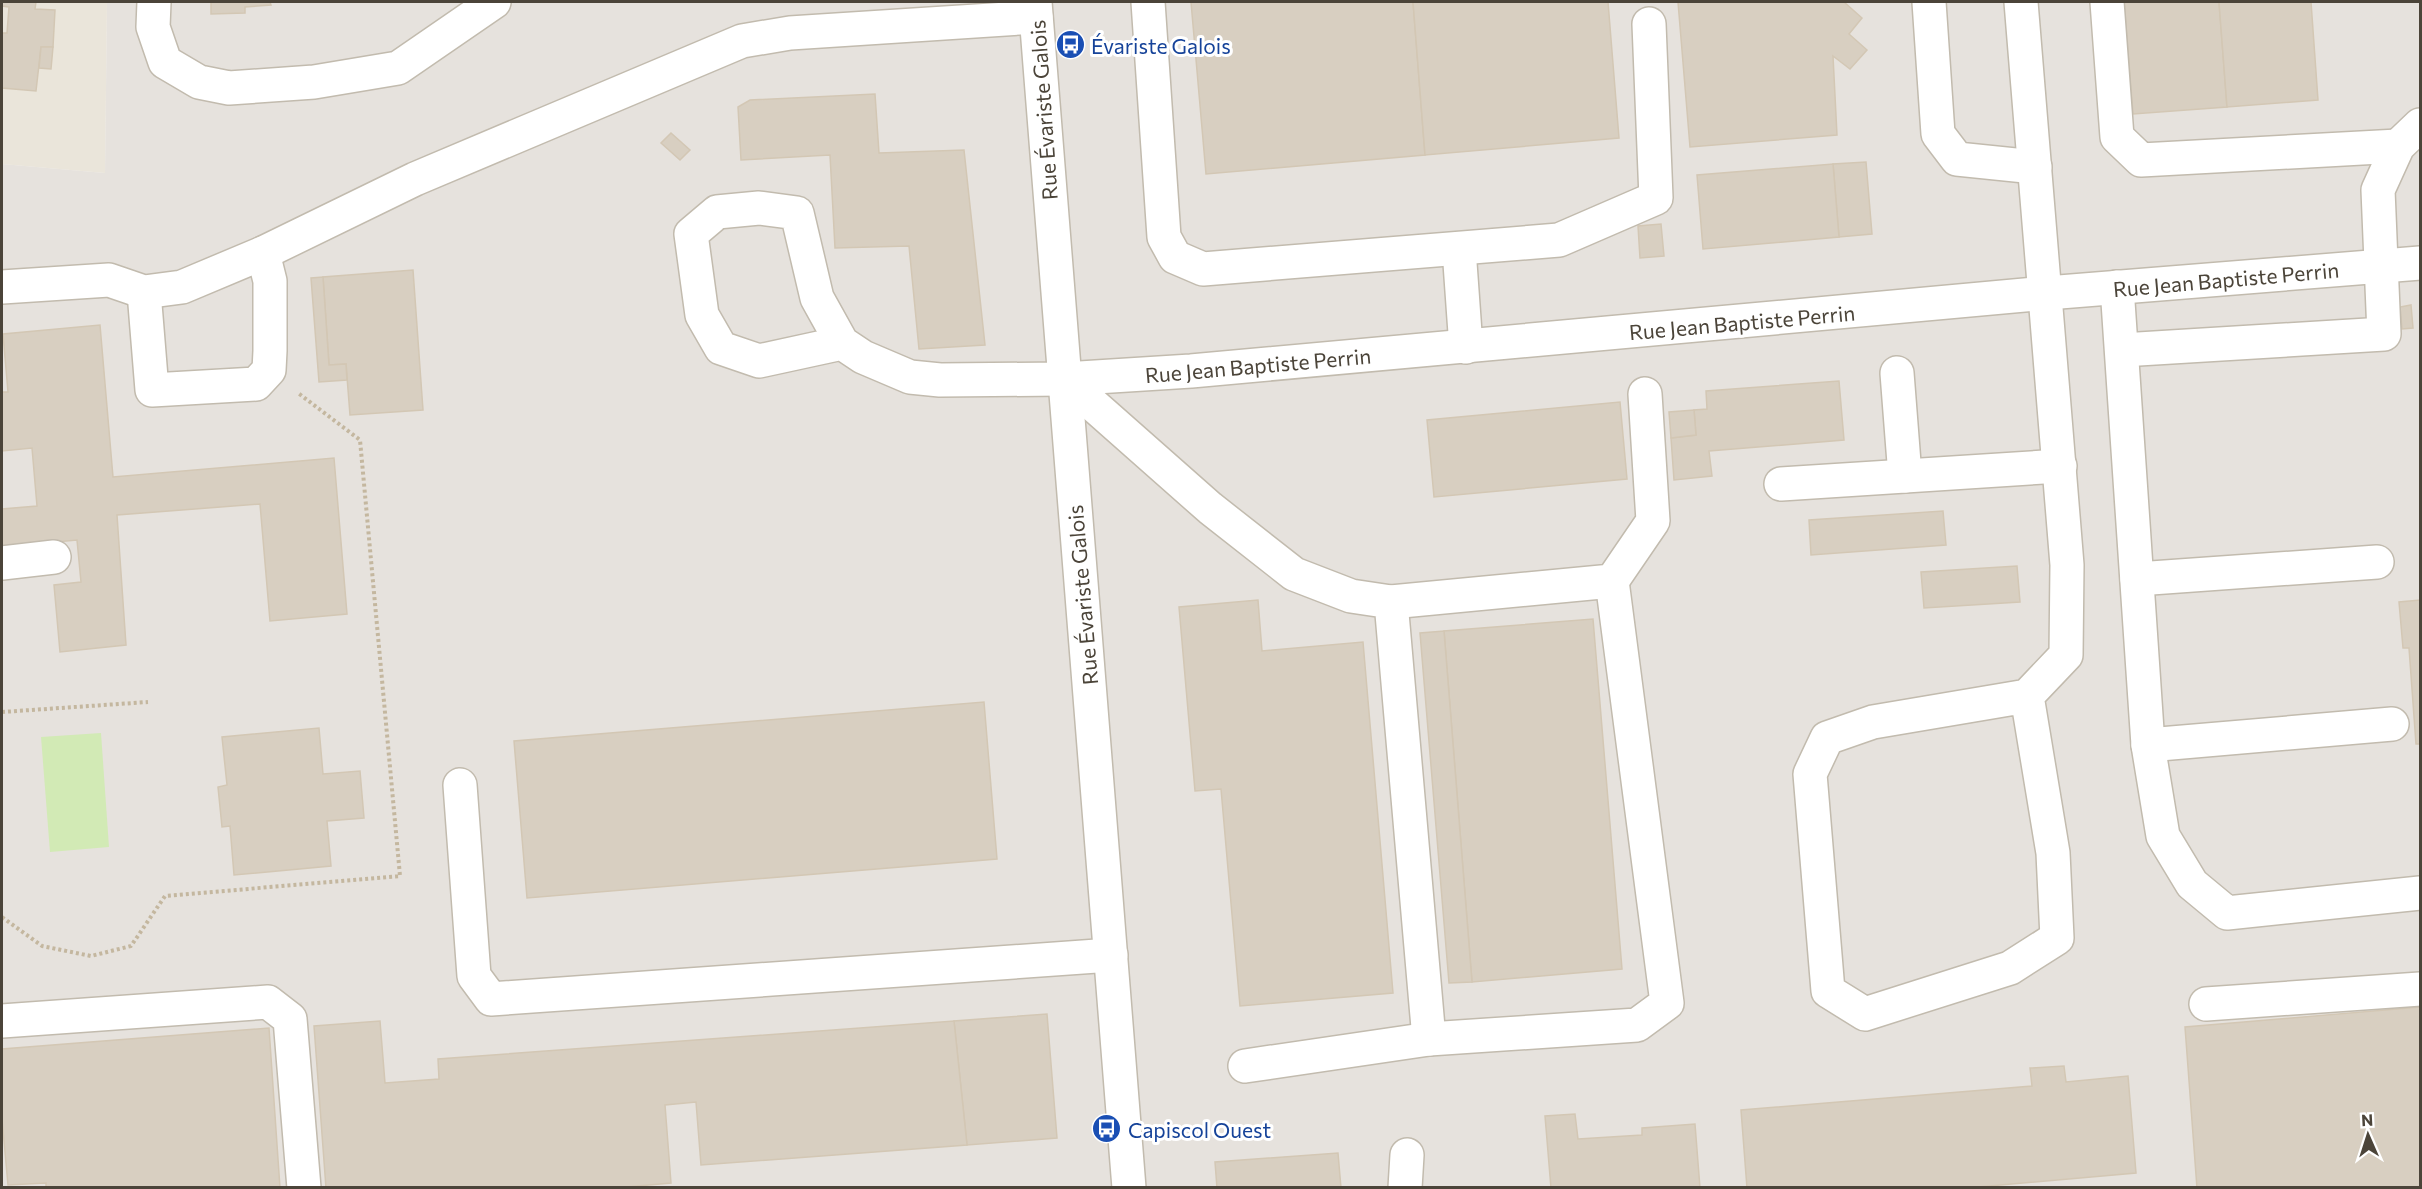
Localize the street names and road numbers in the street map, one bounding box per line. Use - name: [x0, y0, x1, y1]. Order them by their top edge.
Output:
- street label: Rue Évariste Galois: [1024, 19, 1062, 201]
- street label: Rue Jean Baptiste Perrin: [2112, 257, 2340, 301]
- street label: Rue Jean Baptiste Perrin: [1628, 300, 1856, 344]
- street label: Rue Jean Baptiste Perrin: [1144, 343, 1372, 387]
- street label: Rue Évariste Galois: [1062, 504, 1102, 686]

